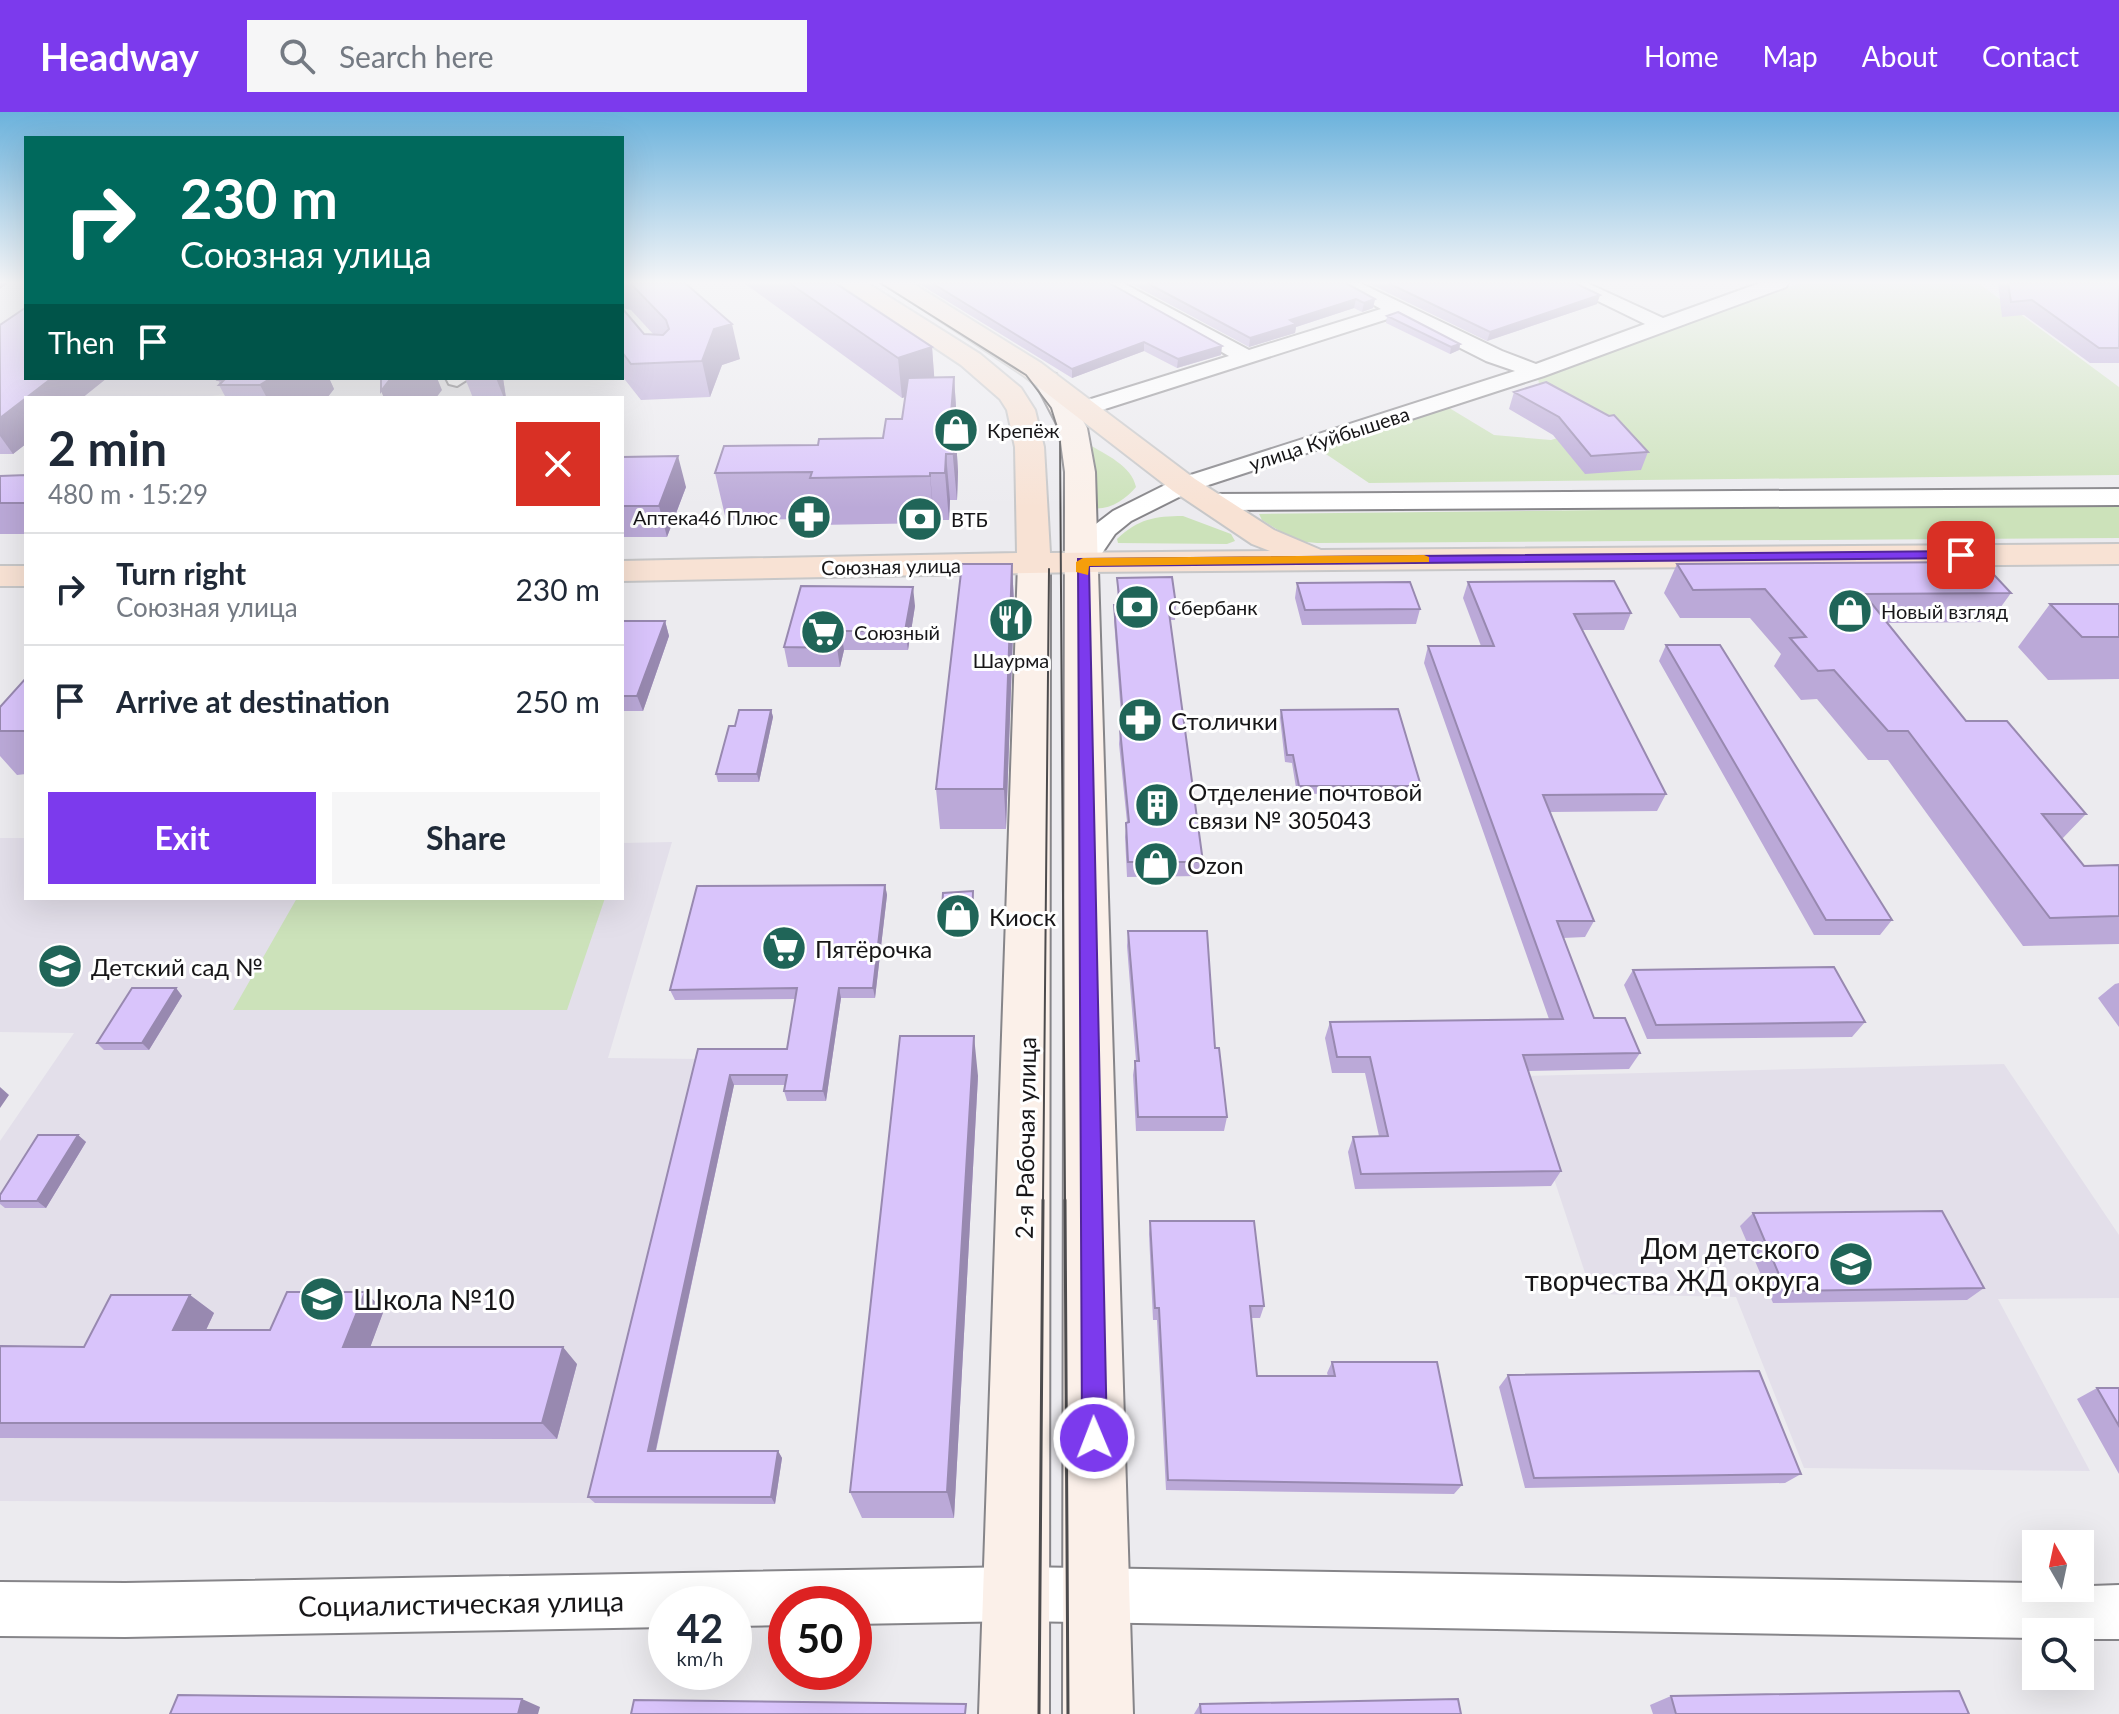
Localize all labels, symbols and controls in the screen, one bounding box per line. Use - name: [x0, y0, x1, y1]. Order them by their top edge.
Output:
- search box: [247, 20, 807, 92]
- text: Headway: [40, 33, 199, 79]
- icon: search: [275, 34, 319, 78]
- text: Search here: [339, 38, 494, 74]
- text: Home: [1644, 39, 1719, 73]
- text: Map: [1763, 39, 1818, 73]
- text: About: [1862, 39, 1938, 73]
- text: Contact: [1982, 39, 2079, 73]
- text: 230 m: [180, 164, 338, 231]
- icon: right: [48, 168, 152, 272]
- text: Союзная улица: [180, 232, 432, 276]
- icon: arrive: [131, 320, 175, 364]
- text: Then: [48, 324, 115, 360]
- street label: улица Куйбышева: [1246, 401, 1412, 475]
- shop icon: Крепёж: [932, 406, 980, 454]
- place label: Крепёж: [987, 418, 1060, 442]
- text: 2 min: [48, 419, 167, 476]
- button: close: [516, 422, 600, 506]
- text: 480 m · 15:29: [48, 478, 208, 510]
- pharmacy icon: Аптека46 Плюс: [785, 493, 833, 541]
- bank icon: ВТБ: [896, 495, 944, 543]
- place label: Аптека46 Плюс: [633, 505, 778, 529]
- place label: ВТБ: [951, 507, 988, 531]
- pin: [1927, 521, 1995, 589]
- icon: arrive: [1939, 533, 1983, 577]
- street label: Союзная улица: [821, 553, 961, 579]
- text: Turn right: [116, 555, 246, 591]
- icon: right: [48, 567, 92, 611]
- text: 230 m: [515, 571, 600, 607]
- bank icon: Сбербанк: [1113, 583, 1161, 631]
- shop icon: Новый взгляд: [1826, 587, 1874, 635]
- text: Союзная улица: [116, 591, 298, 623]
- place label: Сбербанк: [1168, 595, 1258, 619]
- restaurant icon: Шаурма: [987, 596, 1035, 644]
- place label: Новый взгляд: [1881, 599, 2008, 623]
- supermarket icon: Союзный: [799, 608, 847, 656]
- place label: Союзный: [854, 620, 940, 644]
- place label: Шаурма: [973, 648, 1049, 672]
- icon: arrive: [48, 679, 92, 723]
- text: Arrive at destination: [116, 683, 390, 719]
- text: 250 m: [515, 683, 600, 719]
- pharmacy icon: Столички: [1116, 696, 1164, 744]
- place label: Столички: [1171, 706, 1278, 735]
- place label: Отделение почтовой связи № 305043: [1188, 777, 1422, 834]
- building icon: Отделение почтовой связи № 305043: [1133, 781, 1181, 829]
- button: Exit: [48, 792, 316, 884]
- button: Share: [332, 792, 600, 884]
- shop icon: Ozon: [1132, 840, 1180, 888]
- place label: Ozon: [1187, 850, 1244, 879]
- shop icon: Киоск: [934, 892, 982, 940]
- place label: Киоск: [989, 902, 1057, 931]
- supermarket icon: Пятёрочка: [760, 924, 808, 972]
- place label: Пятёрочка: [815, 934, 932, 963]
- school or university icon: Детский сад №: [36, 942, 84, 990]
- place label: Детский сад №: [91, 952, 263, 981]
- street label: 2-я Рабочая улица: [1009, 1037, 1041, 1239]
- place label: Дом детского творчества ЖД округа: [1525, 1231, 1820, 1297]
- school or university icon: Дом детского творчества ЖД округа: [1827, 1240, 1875, 1288]
- school or university icon: Школа №10: [298, 1275, 346, 1323]
- place label: Школа №10: [353, 1282, 515, 1316]
- position arrow: [1052, 1396, 1136, 1480]
- north arrow: [2022, 1530, 2094, 1602]
- map controls: [2022, 1530, 2094, 1690]
- street label: Социалистическая улица: [298, 1583, 624, 1623]
- speed limit sign: 50: [768, 1586, 872, 1690]
- text: 42: [677, 1604, 723, 1652]
- button: search: [2022, 1618, 2094, 1690]
- text: km/h: [677, 1646, 723, 1670]

